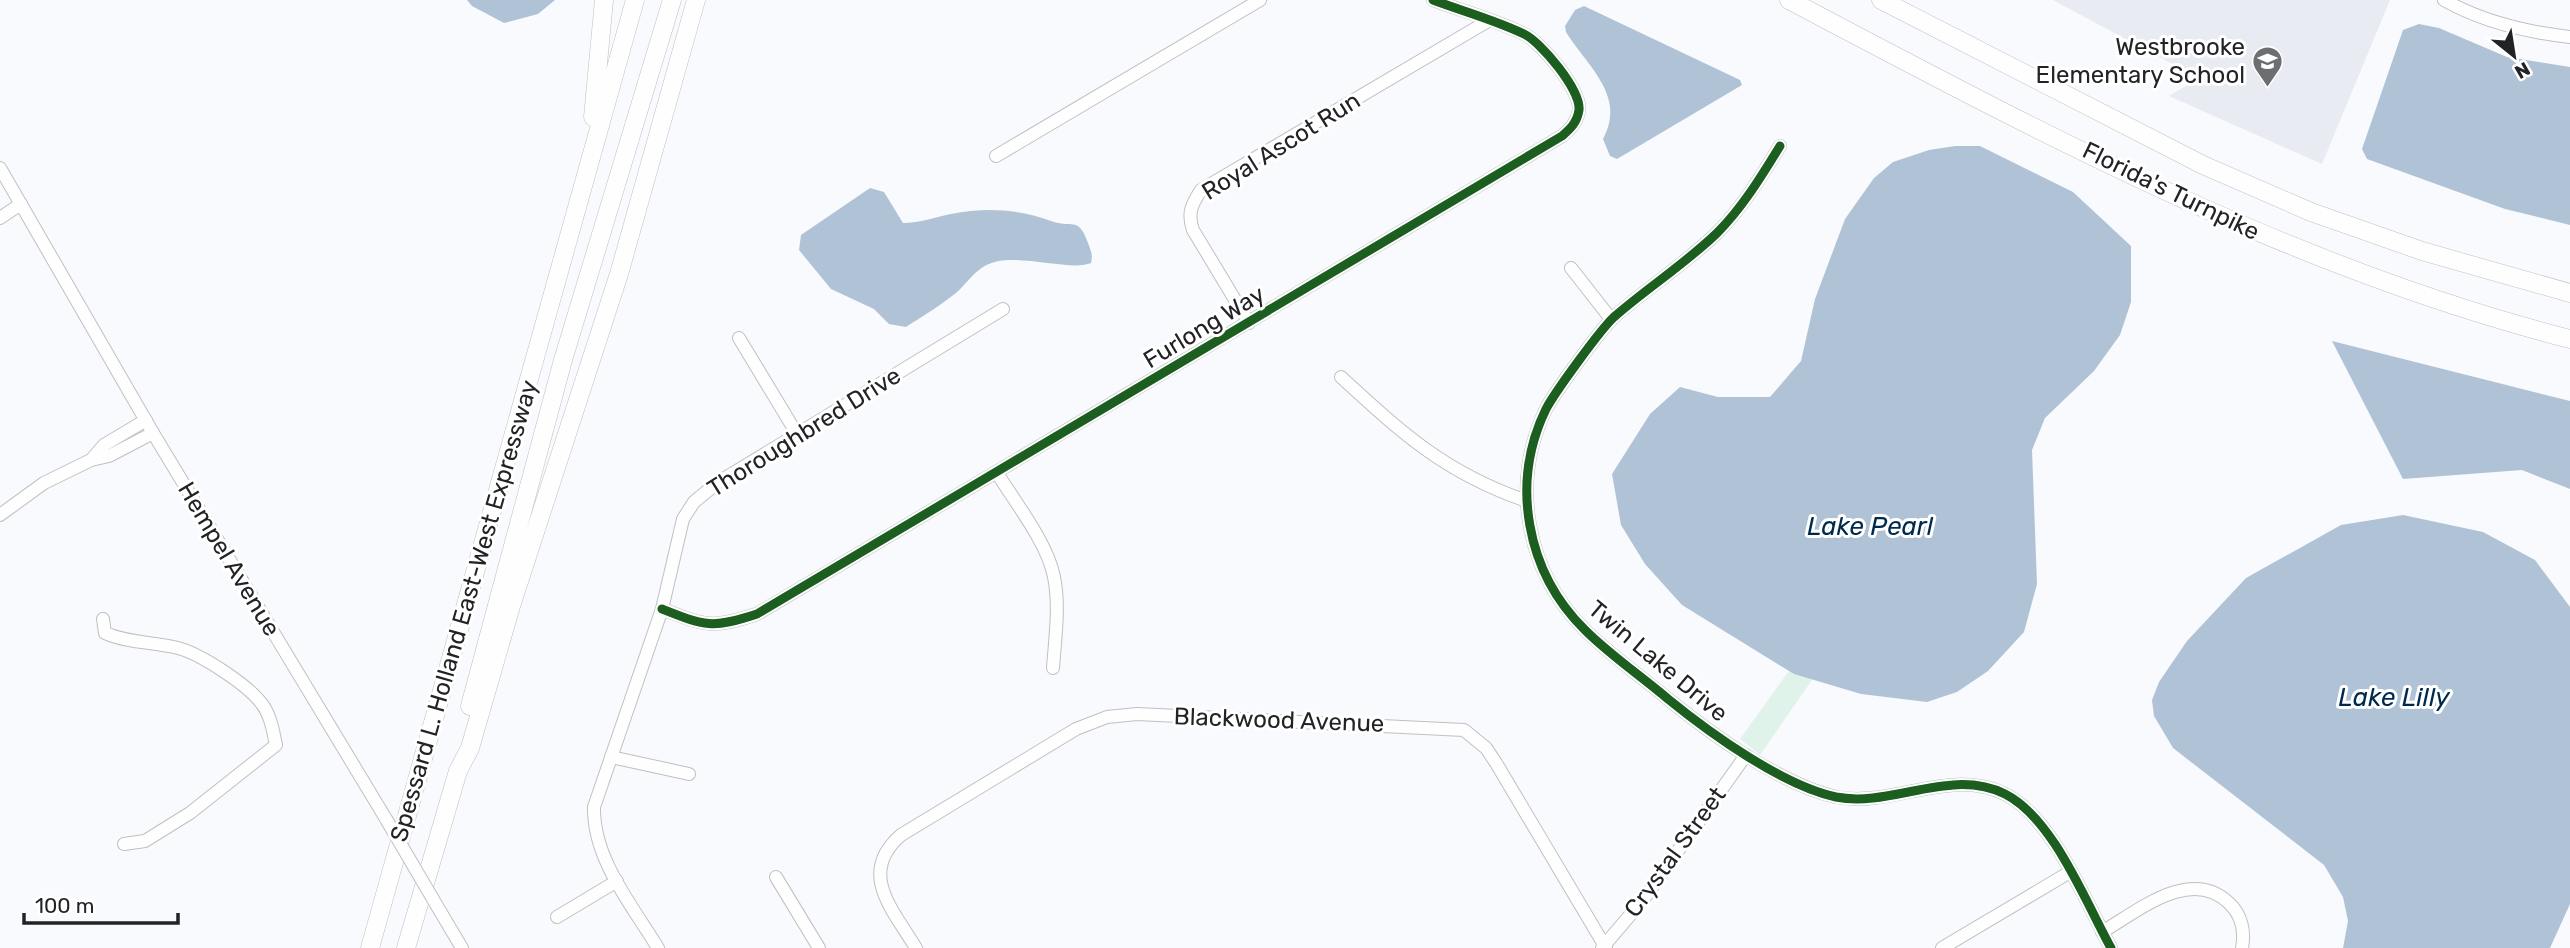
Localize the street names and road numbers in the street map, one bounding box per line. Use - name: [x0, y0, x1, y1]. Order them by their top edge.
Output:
- street label: Royal Ascot Run: [1197, 86, 1365, 206]
- street label: Florida's Turnpike: [2078, 136, 2264, 246]
- street label: Furlong Way: [1138, 280, 1270, 374]
- street label: Thoroughbred Drive: [702, 361, 906, 503]
- street label: Spessard L. Holland East-West Expressway: [385, 377, 543, 845]
- street label: Hempel Avenue: [172, 477, 286, 641]
- street label: Twin Lake Drive: [1583, 595, 1733, 727]
- street label: Blackwood Avenue: [1173, 702, 1385, 738]
- street label: Crystal Street: [1618, 782, 1732, 922]

